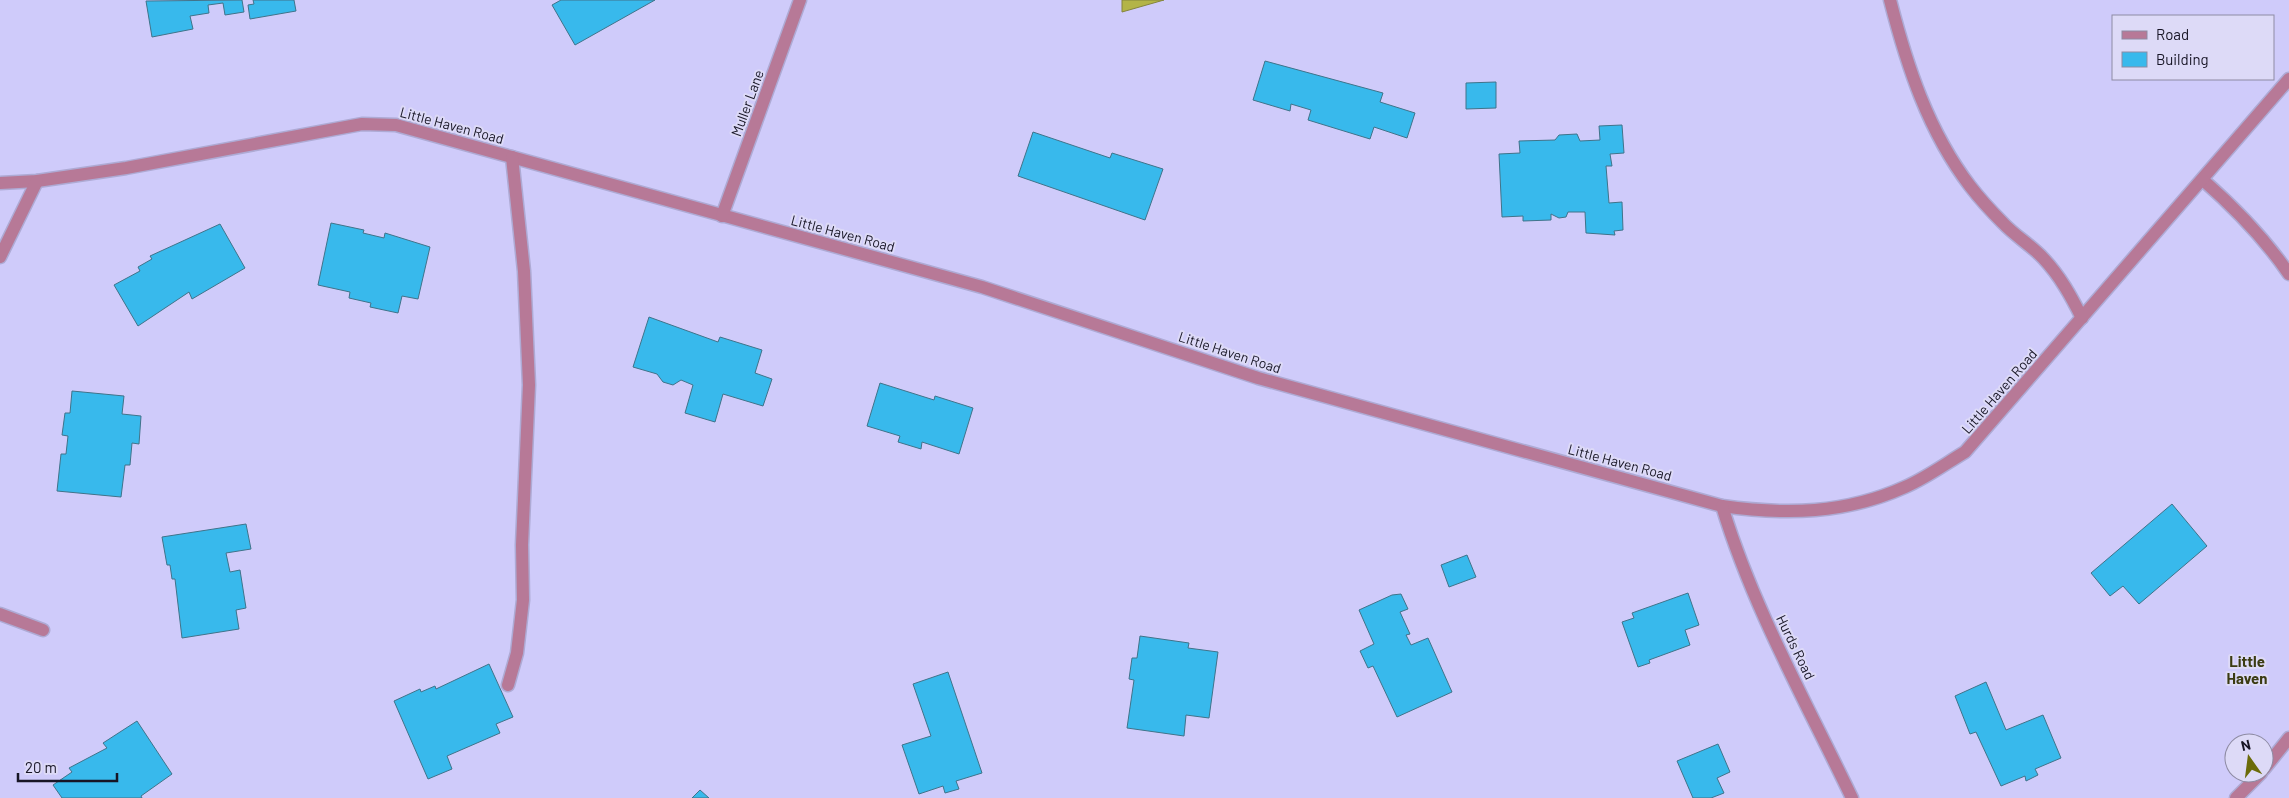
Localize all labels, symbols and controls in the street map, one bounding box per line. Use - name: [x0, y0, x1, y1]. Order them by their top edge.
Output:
- legend: [2112, 15, 2274, 80]
- text: Road: [2156, 25, 2189, 43]
- text: Building: [2156, 50, 2209, 68]
- street label: Muller Lane: [727, 68, 767, 138]
- street label: Little Haven Road: [398, 103, 506, 147]
- street label: Little Haven Road: [789, 211, 897, 255]
- street label: Little Haven Road: [1177, 327, 1283, 377]
- street label: Little Haven Road: [1958, 345, 2040, 437]
- street label: Little Haven Road: [1566, 440, 1674, 484]
- street label: Hurds Road: [1773, 612, 1819, 682]
- district label: Little Haven: [2227, 652, 2267, 687]
- north arrow: [2224, 733, 2274, 783]
- text: N: [2239, 736, 2252, 754]
- scale bar: [18, 750, 116, 782]
- text: 20 m: [25, 758, 57, 776]

